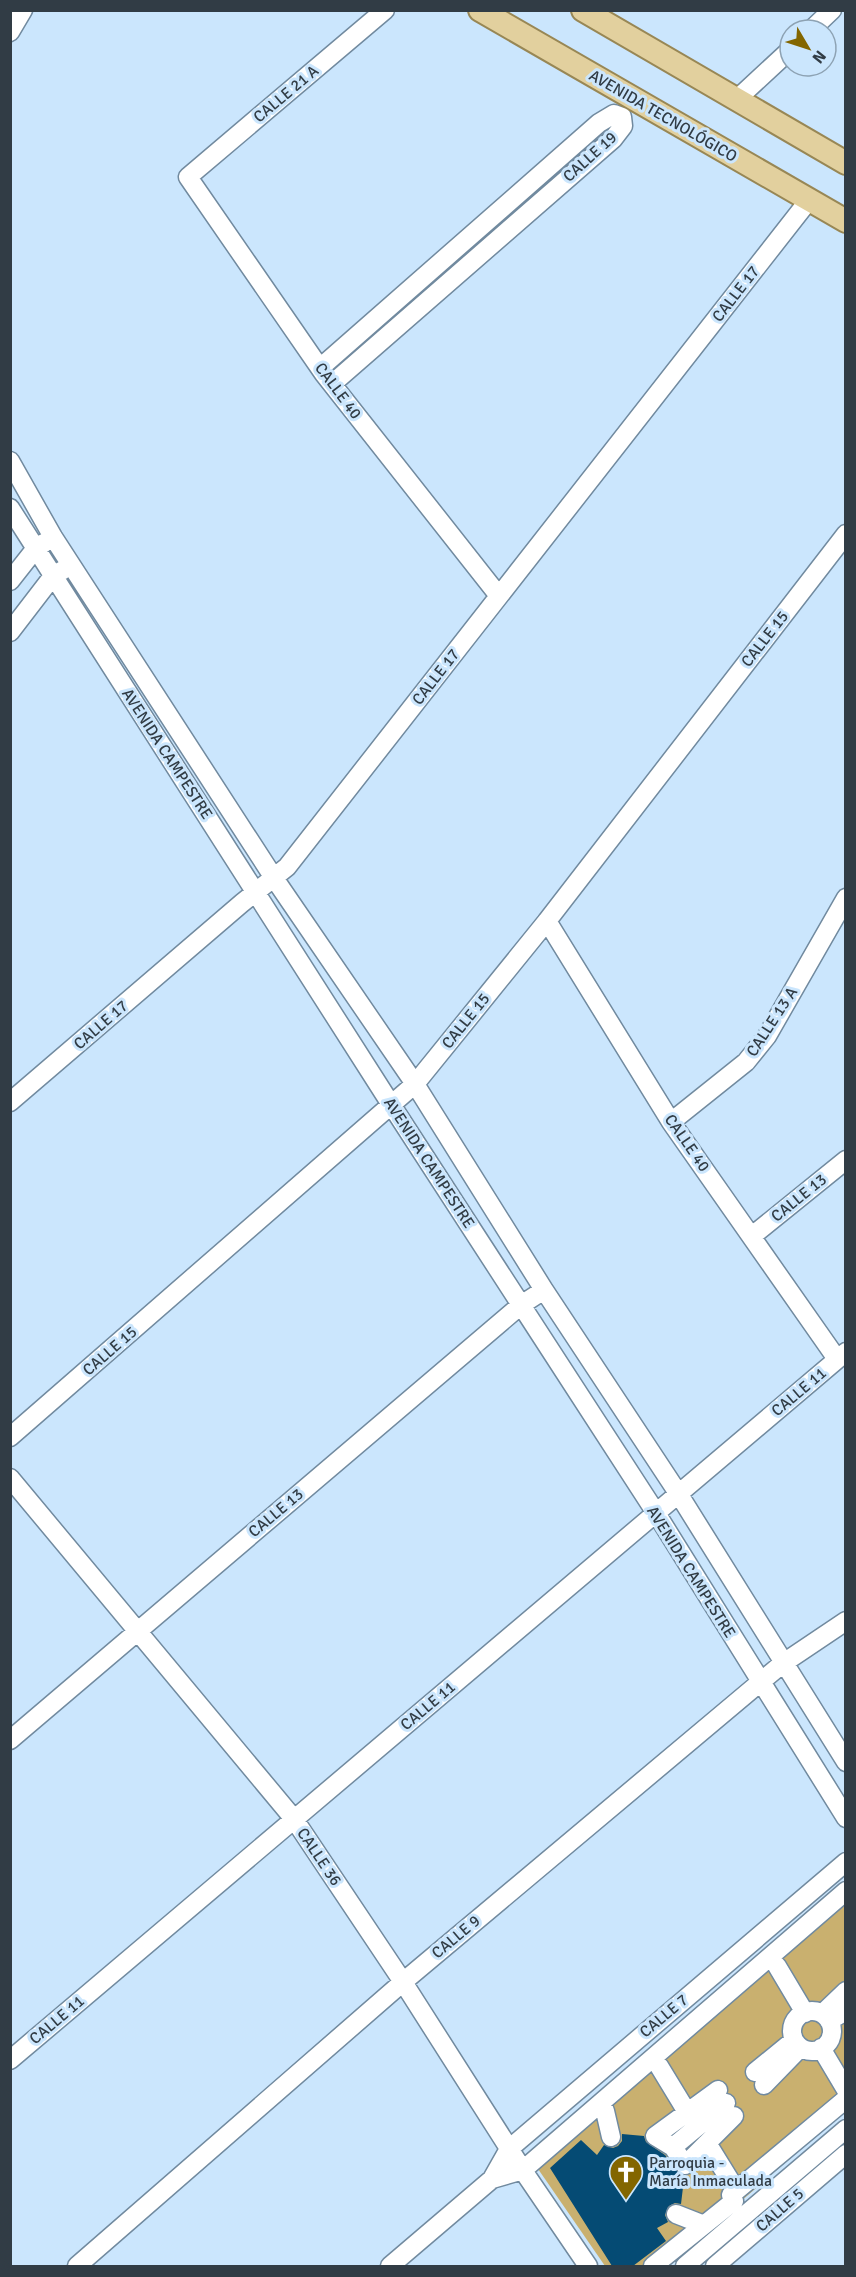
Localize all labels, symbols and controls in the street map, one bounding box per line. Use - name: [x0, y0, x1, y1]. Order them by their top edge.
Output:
- north arrow: [778, 18, 838, 78]
- text: N: [808, 46, 830, 67]
- street label: CALLE 21 A: [249, 61, 323, 127]
- street label: AVENIDA TECNOLÓGICO: [585, 65, 741, 167]
- street label: CALLE 19: [559, 128, 621, 186]
- street label: CALLE 17: [708, 262, 764, 326]
- street label: CALLE 40: [310, 359, 366, 423]
- street label: CALLE 15: [737, 607, 793, 671]
- street label: CALLE 17: [408, 645, 464, 709]
- street label: AVENIDA CAMPESTRE: [117, 685, 217, 823]
- street label: CALLE 13 A: [742, 983, 802, 1061]
- street label: CALLE 15: [438, 989, 494, 1053]
- street label: CALLE 17: [70, 996, 132, 1054]
- street label: AVENIDA CAMPESTRE: [379, 1094, 479, 1232]
- street label: CALLE 40: [660, 1110, 714, 1176]
- street label: CALLE 13: [767, 1170, 831, 1226]
- street label: CALLE 15: [79, 1322, 141, 1380]
- street label: CALLE 11: [767, 1363, 831, 1421]
- street label: CALLE 13: [244, 1484, 308, 1542]
- street label: AVENIDA CAMPESTRE: [642, 1502, 740, 1642]
- street label: CALLE 11: [396, 1677, 460, 1735]
- street label: CALLE 36: [292, 1824, 346, 1890]
- street label: CALLE 9: [428, 1911, 484, 1963]
- street label: CALLE 7: [636, 1990, 692, 2042]
- street label: CALLE 11: [25, 1991, 89, 2049]
- place label: Parroquia - María Inmaculada: [649, 2153, 772, 2191]
- church icon: Parroquia - María Inmaculada: [608, 2154, 644, 2201]
- street label: CALLE 5: [752, 2184, 808, 2236]

